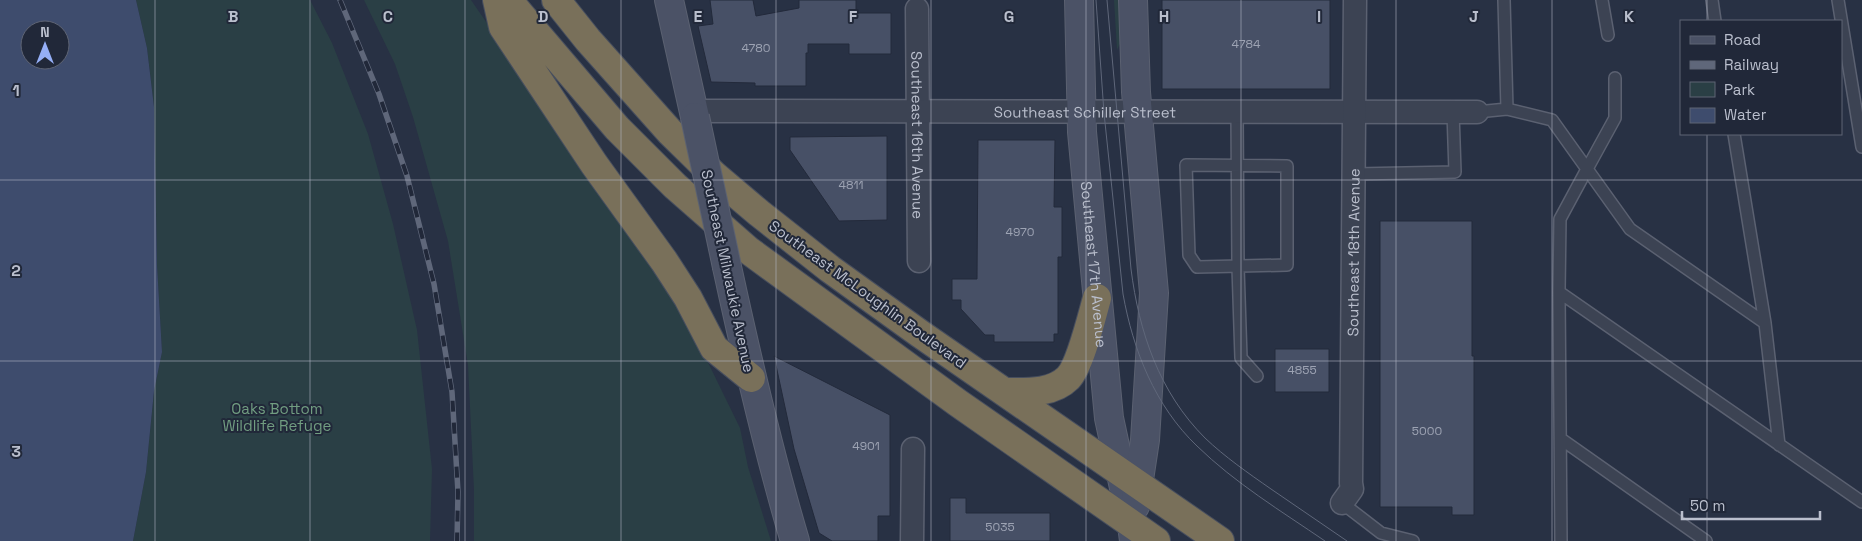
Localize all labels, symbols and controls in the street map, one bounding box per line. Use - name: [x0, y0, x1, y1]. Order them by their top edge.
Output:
- text: B: [228, 6, 238, 27]
- text: C: [383, 6, 393, 27]
- text: D: [538, 6, 548, 27]
- text: E: [694, 6, 703, 27]
- text: F: [849, 6, 858, 27]
- text: G: [1004, 6, 1014, 27]
- text: H: [1159, 6, 1169, 27]
- text: I: [1317, 6, 1321, 27]
- text: J: [1469, 6, 1479, 27]
- text: K: [1624, 6, 1634, 27]
- north arrow: [20, 20, 70, 70]
- legend: [1680, 20, 1842, 135]
- text: N: [40, 23, 50, 41]
- text: Road: [1724, 30, 1761, 49]
- house number: 4784: [1232, 36, 1261, 52]
- house number: 4780: [741, 40, 771, 56]
- street label: Southeast 16th Avenue: [908, 51, 928, 219]
- text: Railway: [1724, 55, 1779, 74]
- text: 1: [12, 80, 20, 101]
- text: Park: [1724, 80, 1755, 99]
- street label: Southeast Schiller Street: [994, 102, 1176, 121]
- text: Water: [1724, 105, 1767, 124]
- street label: Southeast Milwaukie Avenue: [697, 168, 759, 374]
- street label: Southeast 18th Avenue: [1343, 168, 1363, 336]
- house number: 4811: [838, 177, 864, 193]
- street label: Southeast 17th Avenue: [1077, 180, 1112, 349]
- street label: Southeast McLoughlin Boulevard: [766, 216, 970, 372]
- house number: 4970: [1006, 224, 1035, 240]
- text: 2: [11, 260, 21, 281]
- house number: 4855: [1287, 362, 1317, 378]
- park label: Oaks Bottom Wildlife Refuge: [223, 399, 332, 435]
- house number: 5000: [1412, 423, 1442, 439]
- house number: 4901: [852, 438, 880, 454]
- text: 3: [11, 441, 21, 462]
- scale bar: [1682, 488, 1820, 520]
- text: 50 m: [1690, 496, 1725, 515]
- house number: 5035: [985, 519, 1015, 535]

